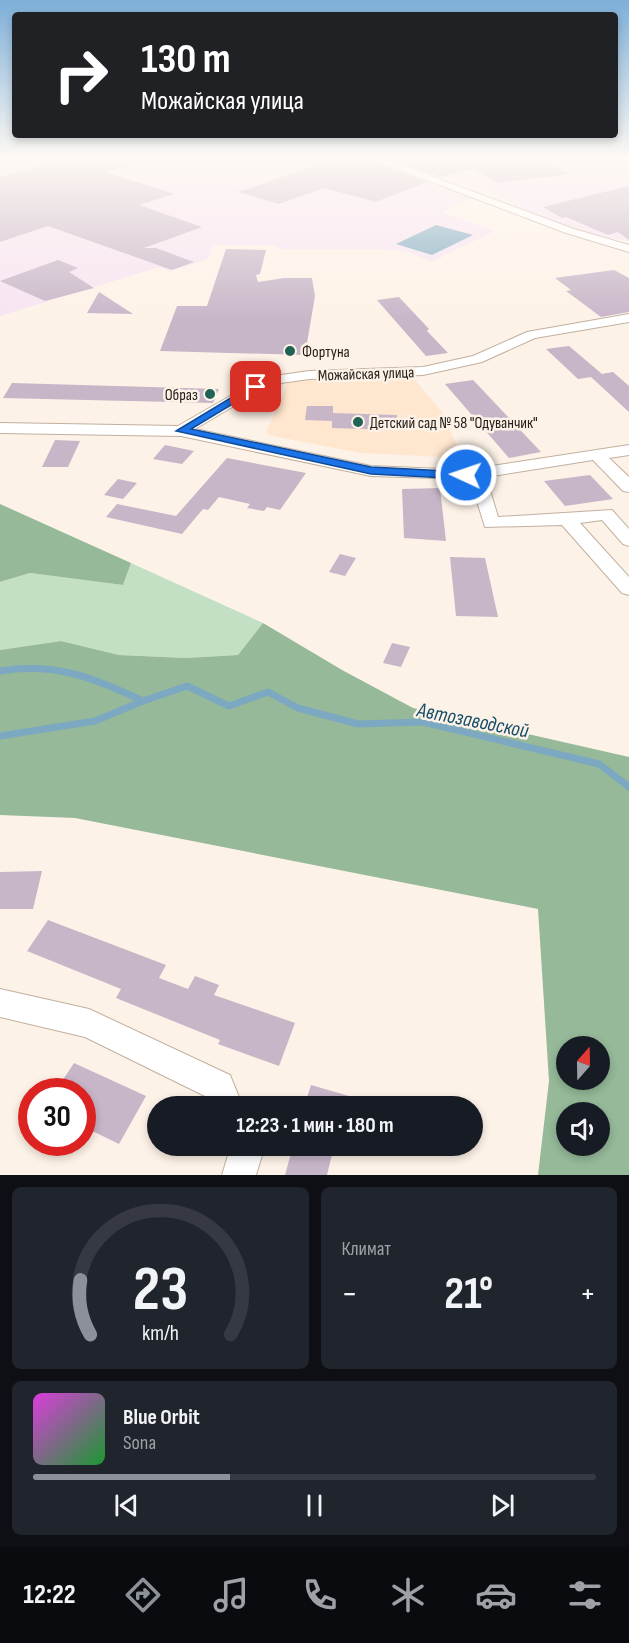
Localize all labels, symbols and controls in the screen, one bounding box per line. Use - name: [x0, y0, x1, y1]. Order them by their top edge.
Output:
- text: 130 m: [141, 34, 231, 85]
- icon: right: [42, 36, 120, 114]
- text: Можайская улица: [141, 85, 304, 117]
- place label: Фортуна: [302, 343, 350, 362]
- marker: Фортуна: [283, 344, 297, 358]
- pin: [230, 361, 281, 412]
- street label: Можайская улица: [317, 363, 415, 386]
- icon: arrive: [239, 370, 272, 403]
- place label: Образ: [165, 386, 198, 405]
- marker: Образ: [203, 387, 217, 401]
- place label: Детский сад № 58 "Одуванчик": [370, 414, 538, 433]
- marker: Детский сад № 58 "Одуванчик": [351, 415, 365, 429]
- position arrow: [434, 443, 498, 507]
- water label: Автозаводской: [414, 697, 531, 744]
- north arrow: [556, 1036, 610, 1090]
- map controls: [556, 1036, 610, 1156]
- speed limit sign: 30: [18, 1078, 96, 1156]
- button: sound: [556, 1102, 610, 1156]
- text: 12:23 · 1 мин · 180 m: [236, 1112, 394, 1139]
- text: Климат: [342, 1237, 391, 1261]
- text: 23: [133, 1253, 188, 1328]
- text: 21°: [444, 1267, 493, 1322]
- text: −: [342, 1274, 358, 1314]
- text: +: [580, 1274, 596, 1314]
- text: km/h: [142, 1321, 179, 1346]
- text: Blue Orbit: [123, 1404, 200, 1431]
- text: Sona: [123, 1431, 156, 1455]
- icon: previous: [110, 1489, 143, 1522]
- icon: pause: [298, 1489, 331, 1522]
- icon: next: [486, 1489, 519, 1522]
- icon: directions: [122, 1574, 164, 1616]
- icon: music: [210, 1574, 252, 1616]
- icon: phone: [299, 1574, 341, 1616]
- icon: climate: [387, 1574, 429, 1616]
- icon: car: [475, 1574, 517, 1616]
- icon: filters: [564, 1574, 606, 1616]
- text: 12:22: [23, 1579, 76, 1611]

